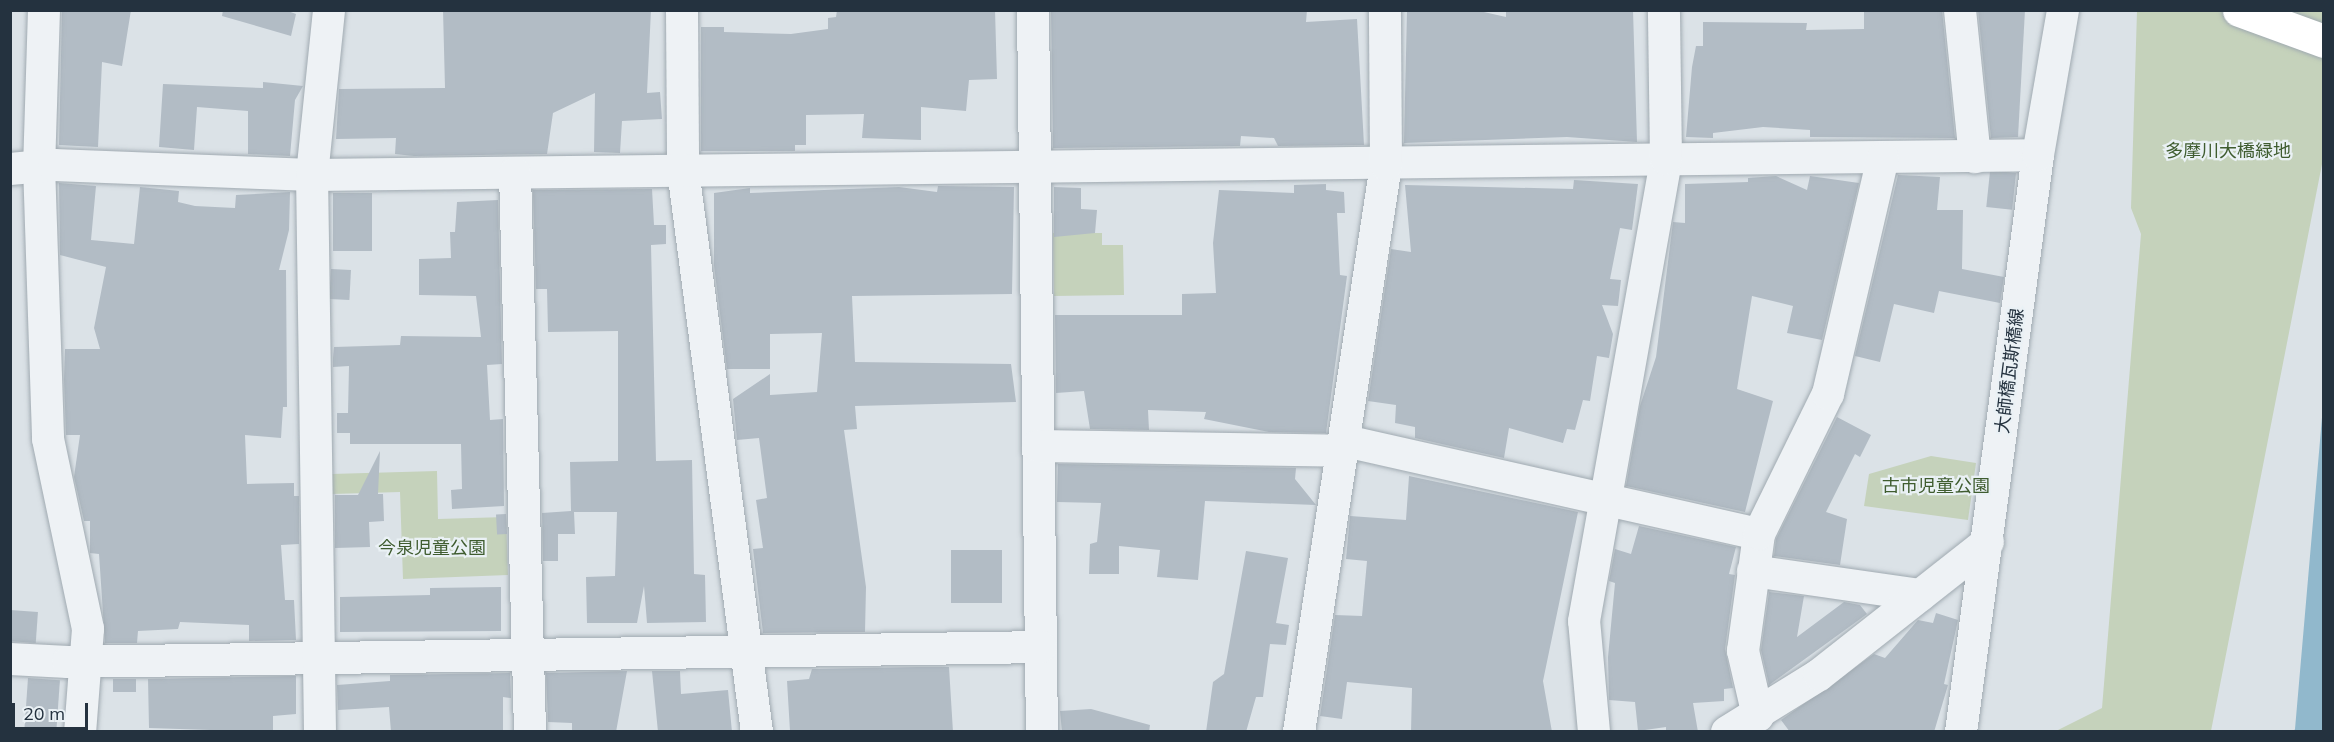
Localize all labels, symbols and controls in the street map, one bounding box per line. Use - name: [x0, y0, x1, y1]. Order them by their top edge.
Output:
- park label: 多摩川大橋緑地: [2165, 140, 2291, 162]
- street label: 大師橋瓦斯橋線: [1992, 307, 2028, 435]
- park label: 古市児童公園: [1882, 475, 1990, 497]
- park label: 今泉児童公園: [378, 537, 486, 559]
- scale bar: [15, 691, 92, 729]
- text: 20 m: [23, 702, 65, 725]

